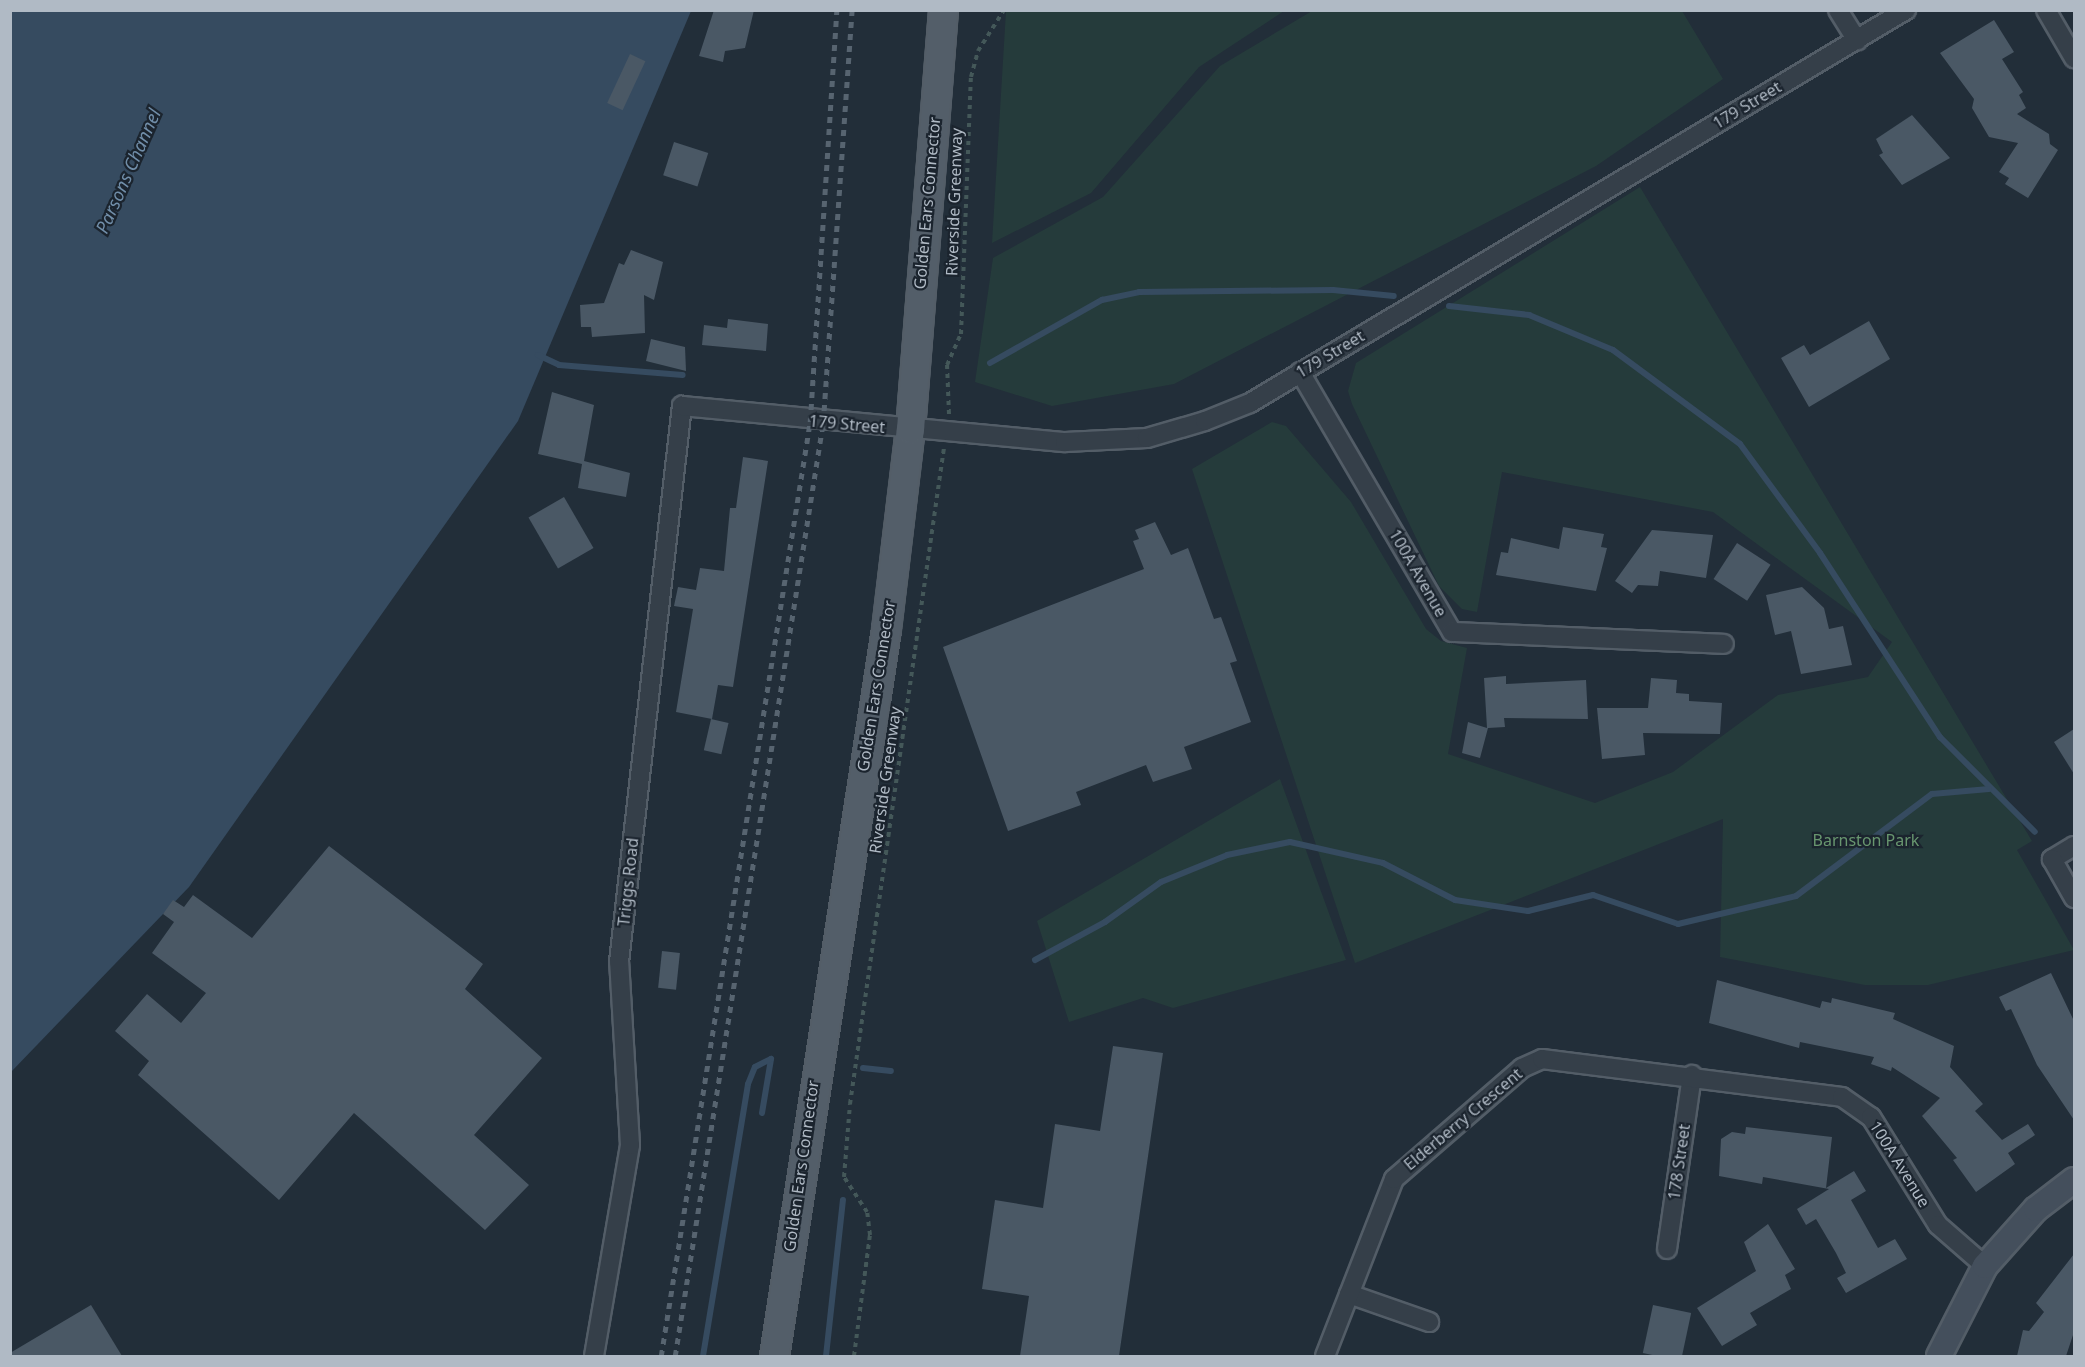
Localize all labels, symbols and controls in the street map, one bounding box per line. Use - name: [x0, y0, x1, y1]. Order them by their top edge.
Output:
- street label: 179 Street: [1709, 77, 1785, 133]
- water label: Parsons Channel: [91, 105, 165, 237]
- street label: Golden Ears Connector: [910, 116, 944, 290]
- street label: Riverside Greenway: [942, 128, 966, 276]
- street label: 179 Street: [1292, 326, 1368, 382]
- street label: 179 Street: [808, 411, 886, 437]
- street label: 100A Avenue: [1385, 526, 1451, 620]
- street label: Golden Ears Connector: [853, 599, 899, 773]
- street label: Riverside Greenway: [865, 705, 905, 855]
- park label: Barnston Park: [1813, 830, 1919, 850]
- street label: Triggs Road: [614, 837, 642, 927]
- street label: Elderberry Crescent: [1400, 1064, 1526, 1174]
- street label: Golden Ears Connector: [779, 1079, 823, 1253]
- street label: 100A Avenue: [1866, 1117, 1934, 1211]
- street label: 178 Street: [1664, 1123, 1694, 1201]

